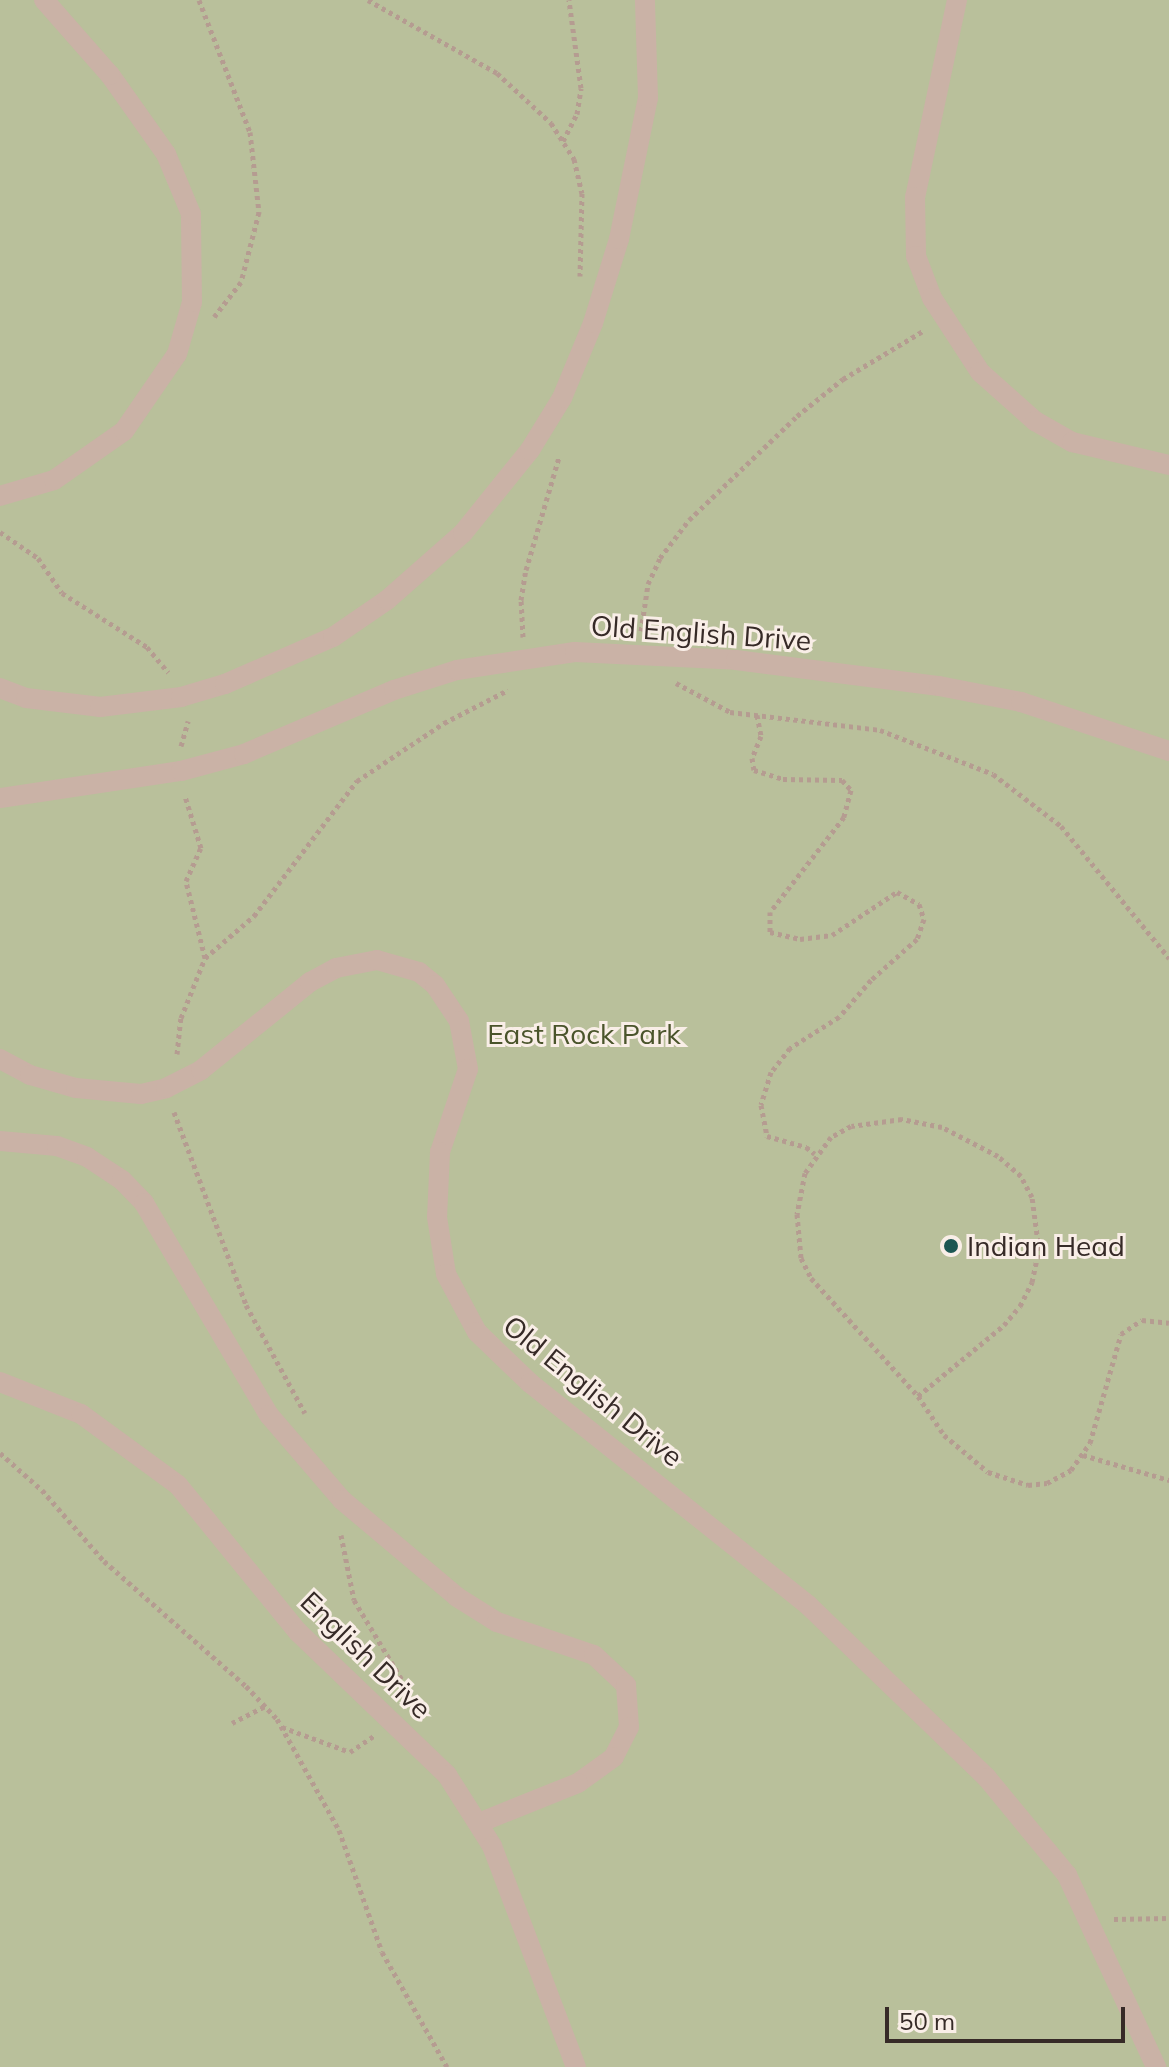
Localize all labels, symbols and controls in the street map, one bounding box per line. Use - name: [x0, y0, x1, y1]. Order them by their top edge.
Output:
- street label: Old English Drive: [590, 609, 812, 657]
- park label: East Rock Park: [487, 1017, 681, 1051]
- place label: Indian Head: [967, 1229, 1125, 1263]
- marker: Indian Head: [942, 1237, 960, 1255]
- street label: Old English Drive: [497, 1308, 689, 1474]
- street label: English Drive: [294, 1584, 438, 1726]
- scale bar: [889, 1991, 1129, 2041]
- text: 50 m: [899, 2006, 955, 2036]

